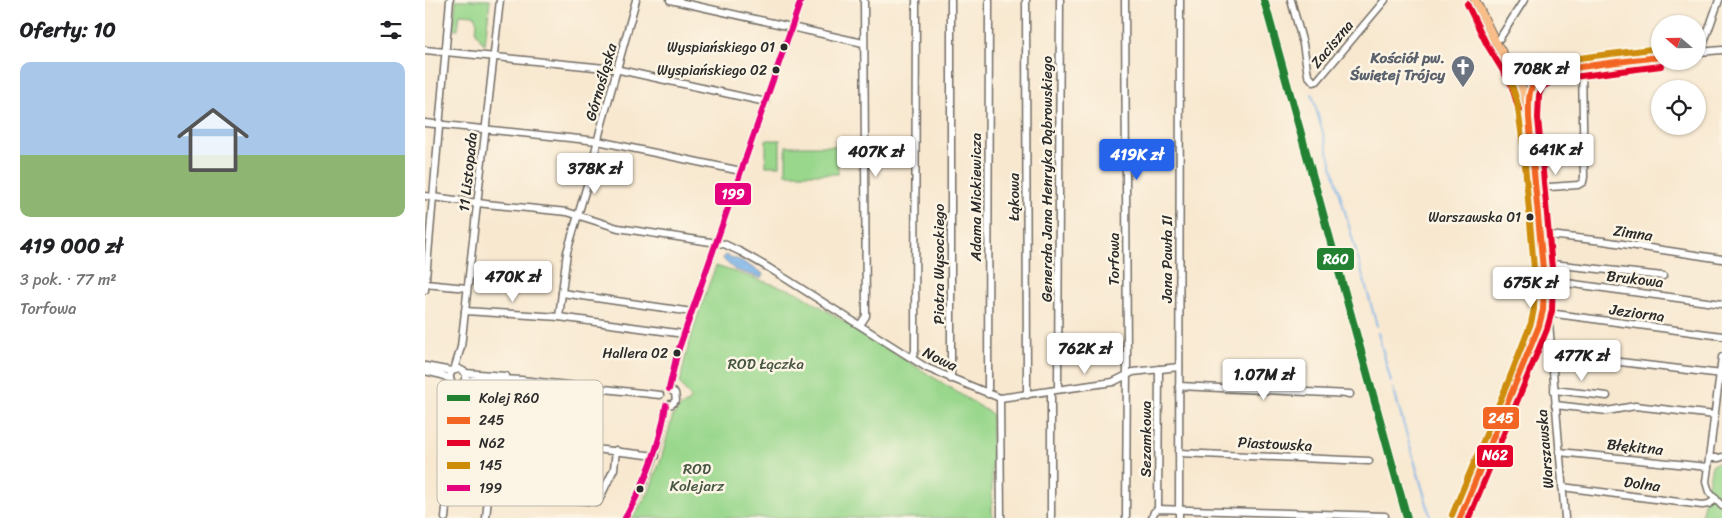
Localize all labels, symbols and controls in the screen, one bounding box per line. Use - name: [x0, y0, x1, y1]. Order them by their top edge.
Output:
- text: Oferty: 10: [20, 11, 116, 49]
- street label: Zaciszna: [1304, 13, 1361, 74]
- north arrow: [1651, 15, 1706, 70]
- map controls: [1651, 15, 1706, 135]
- icon: filters: [377, 16, 405, 44]
- place label: Wyspiańskiego 01: [667, 35, 775, 60]
- street label: Górnośląska: [577, 40, 625, 124]
- marker: Wyspiańskiego 01: [779, 42, 789, 52]
- place label: Kościół pw. Świętej Trójcy: [1349, 45, 1446, 88]
- pin: 708K zł: [1495, 52, 1587, 95]
- church icon: Kościół pw. Świętej Trójcy: [1450, 54, 1476, 88]
- text: 708K zł: [1513, 54, 1569, 83]
- street label: Generała Jana Henryka Dąbrowskiego: [1034, 55, 1060, 302]
- place label: Wyspiańskiego 02: [657, 58, 767, 83]
- marker: Wyspiańskiego 02: [771, 65, 781, 75]
- button: locate: [1651, 80, 1706, 135]
- icon: home: [168, 95, 258, 185]
- street label: 11 Listopada: [451, 130, 485, 213]
- street label: Adama Mickiewicza: [963, 132, 989, 262]
- pin: 641K zł: [1510, 134, 1602, 176]
- text: 641K zł: [1530, 135, 1582, 164]
- pin: 407K zł: [830, 136, 922, 178]
- text: 407K zł: [848, 137, 904, 166]
- pin: 419K zł: [1091, 138, 1183, 181]
- text: 419K zł: [1110, 140, 1164, 169]
- pin: 378K zł: [549, 152, 641, 195]
- text: 378K zł: [568, 154, 622, 183]
- street label: Łąkowa: [1001, 173, 1027, 221]
- line badge: 199: [714, 182, 752, 206]
- text: 199: [721, 182, 745, 207]
- street label: Piotra Wysockiego: [926, 203, 952, 324]
- place label: Warszawska 01: [1428, 205, 1521, 230]
- marker: Warszawska 01: [1525, 212, 1535, 222]
- street label: Jana Pawła II: [1154, 215, 1180, 304]
- street label: Zimna: [1612, 217, 1655, 249]
- text: 419 000 zł: [20, 227, 123, 265]
- street label: Torfowa: [1101, 232, 1127, 285]
- line badge: R60: [1316, 247, 1355, 271]
- text: R60: [1322, 247, 1349, 272]
- pin: 470K zł: [467, 260, 559, 303]
- text: 470K zł: [485, 262, 541, 291]
- street label: Brukowa: [1605, 263, 1665, 295]
- text: 3 pok. · 77 m²: [20, 265, 116, 294]
- pin: 675K zł: [1485, 266, 1577, 309]
- text: 675K zł: [1504, 268, 1558, 297]
- text: Torfowa: [20, 294, 76, 323]
- street label: Jeziorna: [1607, 296, 1667, 330]
- pin: 762K zł: [1039, 332, 1131, 375]
- text: 762K zł: [1058, 334, 1112, 363]
- street label: Nowa: [918, 339, 962, 379]
- pin: 477K zł: [1536, 340, 1628, 382]
- place label: Hallera 02: [603, 341, 668, 366]
- text: 477K zł: [1555, 341, 1610, 370]
- marker: Hallera 02: [672, 348, 682, 358]
- park label: ROD Łączka: [728, 351, 805, 377]
- pin: 1.07M zł: [1212, 358, 1316, 401]
- text: 1.07M zł: [1234, 360, 1295, 389]
- legend: [437, 380, 603, 506]
- text: Kolej R60: [479, 386, 539, 411]
- street label: Sezamkowa: [1133, 400, 1159, 477]
- line badge: 245: [1482, 406, 1520, 430]
- text: 245: [1487, 406, 1514, 431]
- text: 245: [479, 408, 505, 433]
- street label: Warszawska: [1529, 408, 1561, 490]
- street label: Piastowska: [1237, 429, 1313, 459]
- text: N62: [479, 431, 505, 456]
- street label: Błękitna: [1606, 431, 1665, 463]
- text: N62: [1481, 443, 1509, 468]
- line badge: N62: [1476, 444, 1514, 468]
- text: 145: [479, 453, 503, 478]
- park label: ROD Kolejarz: [670, 456, 725, 499]
- street label: Dolna: [1622, 469, 1662, 499]
- text: 199: [479, 476, 503, 501]
- unlabelled marker: [635, 484, 645, 494]

